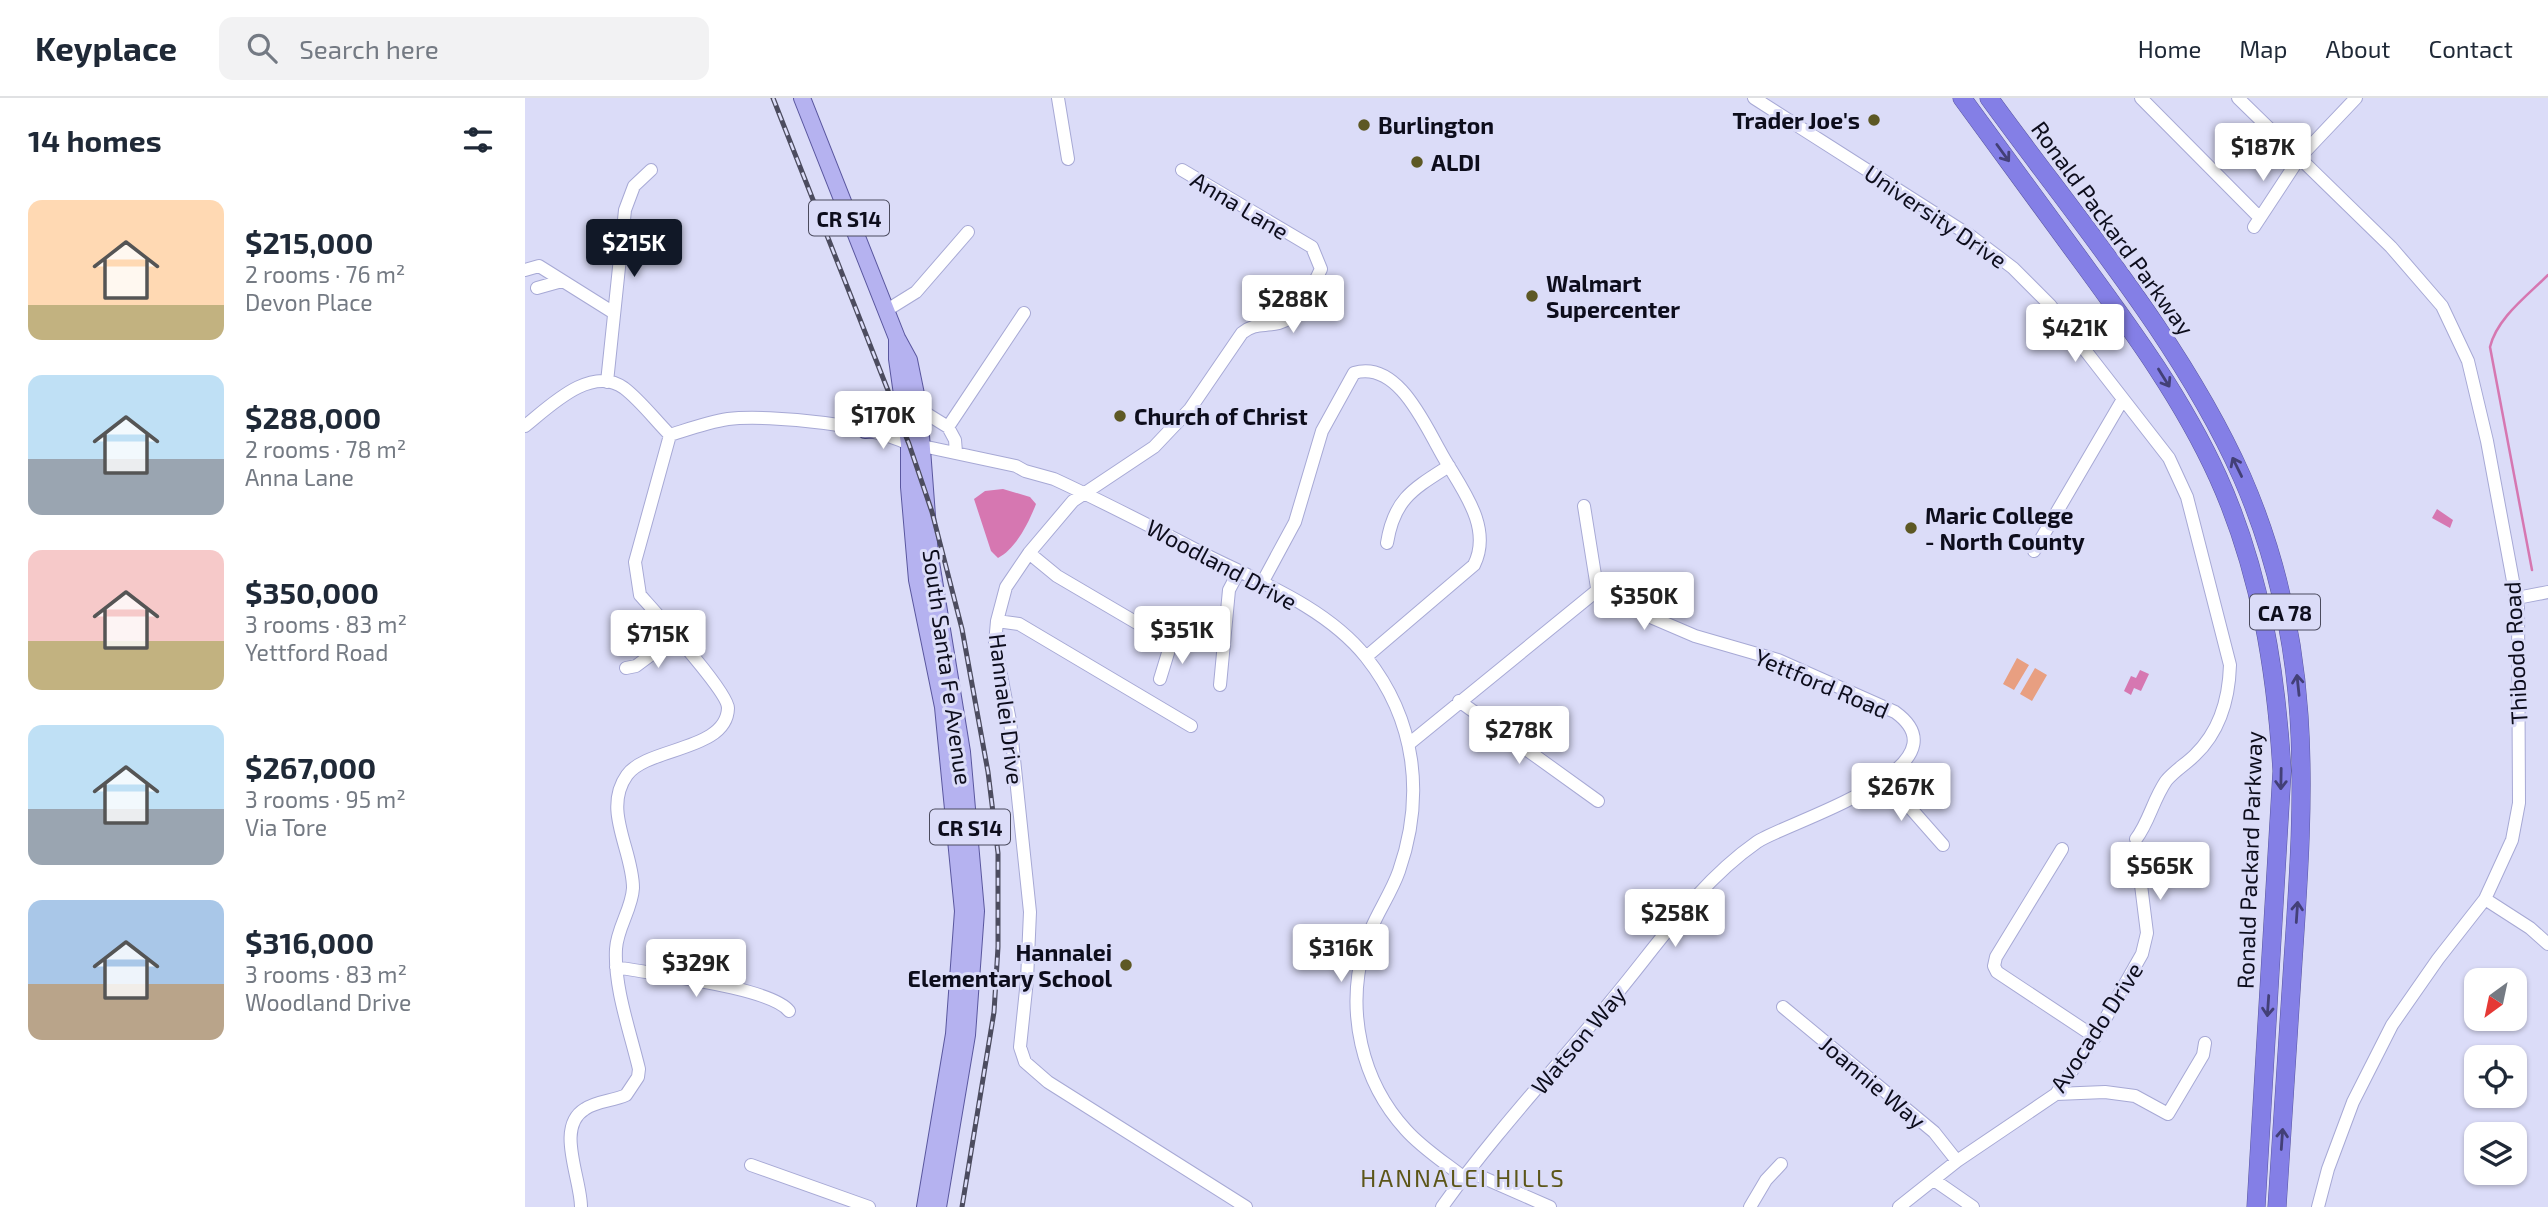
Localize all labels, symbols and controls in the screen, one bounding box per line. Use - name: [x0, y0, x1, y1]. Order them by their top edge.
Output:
- search box: [219, 17, 709, 80]
- text: Keyplace: [35, 28, 177, 68]
- icon: search: [243, 29, 281, 67]
- text: Search here: [299, 33, 439, 64]
- text: Home: [2138, 34, 2201, 63]
- text: Map: [2239, 34, 2287, 63]
- text: About: [2325, 34, 2391, 63]
- text: Contact: [2429, 34, 2513, 63]
- place label: Trader Joe's: [1732, 106, 1860, 134]
- place label: Burlington: [1378, 111, 1494, 139]
- marker: Trader Joe's: [1866, 112, 1882, 128]
- street label: Ronald Packard Parkway: [2026, 115, 2200, 341]
- marker: Burlington: [1356, 117, 1372, 133]
- icon: filters: [459, 121, 497, 159]
- text: 14 homes: [28, 122, 162, 158]
- pin: $187K: [2214, 123, 2312, 183]
- text: $187K: [2231, 132, 2295, 160]
- one-way arrow: [1995, 143, 2010, 162]
- place label: ALDI: [1431, 148, 1481, 176]
- marker: ALDI: [1409, 154, 1425, 170]
- street label: University Drive: [1860, 158, 2012, 274]
- street label: Anna Lane: [1186, 165, 1294, 245]
- road number: CR S14: [809, 200, 889, 236]
- pin: $215K: [585, 220, 683, 279]
- text: $215,000: [245, 224, 373, 260]
- icon: home: [84, 228, 168, 312]
- text: $215K: [602, 228, 666, 256]
- text: 2 rooms · 76 m²: [245, 260, 405, 288]
- place label: Walmart Supercenter: [1546, 269, 1680, 323]
- pin: $288K: [1244, 275, 1342, 335]
- text: $288K: [1258, 284, 1328, 312]
- text: Devon Place: [245, 288, 373, 316]
- marker: Walmart Supercenter: [1524, 288, 1540, 304]
- pin: $421K: [2026, 304, 2124, 364]
- text: $421K: [2042, 313, 2108, 341]
- one-way arrow: [2158, 367, 2172, 387]
- pin: $170K: [834, 392, 932, 451]
- text: $288,000: [245, 399, 381, 435]
- text: $170K: [851, 400, 915, 428]
- place label: Church of Christ: [1134, 402, 1308, 430]
- icon: home: [84, 403, 168, 487]
- marker: Church of Christ: [1112, 408, 1128, 424]
- text: 2 rooms · 78 m²: [245, 435, 406, 463]
- one-way arrow: [2229, 457, 2243, 478]
- text: Anna Lane: [245, 463, 354, 491]
- place label: Maric College - North County: [1925, 501, 2085, 555]
- street label: Woodland Drive: [1142, 513, 1302, 615]
- marker: Maric College - North County: [1903, 520, 1919, 536]
- street label: South Santa Fe Avenue: [918, 547, 978, 787]
- pin: $350K: [1595, 573, 1693, 632]
- text: $350,000: [245, 574, 379, 610]
- icon: home: [84, 578, 168, 662]
- text: $350K: [1610, 581, 1678, 609]
- street label: Thibodo Road: [2497, 581, 2533, 725]
- road number: CA 78: [2250, 594, 2320, 630]
- pin: $351K: [1133, 606, 1231, 666]
- text: 3 rooms · 83 m²: [245, 610, 407, 638]
- pin: $715K: [609, 610, 707, 670]
- text: $351K: [1150, 615, 1214, 643]
- text: $715K: [627, 619, 689, 647]
- street label: Hannalei Drive: [984, 632, 1030, 786]
- text: Yettford Road: [245, 638, 388, 666]
- street label: Yettford Road: [1751, 642, 1893, 724]
- one-way arrow: [2292, 674, 2305, 697]
- pin: $278K: [1470, 706, 1568, 766]
- text: $278K: [1485, 715, 1553, 743]
- street label: Ronald Packard Parkway: [2231, 731, 2267, 989]
- text: $267,000: [245, 749, 376, 785]
- icon: home: [84, 753, 168, 837]
- pin: $267K: [1852, 764, 1950, 823]
- one-way arrow: [2274, 767, 2288, 790]
- text: $267K: [1868, 772, 1935, 800]
- text: 3 rooms · 95 m²: [245, 785, 406, 813]
- road number: CR S14: [930, 810, 1010, 844]
- text: Via Tore: [245, 813, 327, 841]
- pin: $565K: [2111, 842, 2209, 902]
- text: $565K: [2127, 851, 2193, 879]
- pin: $258K: [1626, 890, 1724, 949]
- text: $258K: [1641, 898, 1709, 926]
- one-way arrow: [2291, 901, 2304, 924]
- text: $316,000: [245, 924, 374, 960]
- pin: $316K: [1292, 924, 1390, 984]
- icon: home: [84, 928, 168, 1012]
- text: $316K: [1309, 933, 1373, 961]
- place label: Hannalei Elementary School: [908, 938, 1112, 992]
- pin: $329K: [647, 940, 745, 999]
- text: $329K: [662, 948, 730, 976]
- marker: Hannalei Elementary School: [1118, 957, 1134, 973]
- street label: Avocado Drive: [2044, 957, 2148, 1097]
- text: 3 rooms · 83 m²: [245, 960, 407, 988]
- north arrow: [2464, 968, 2527, 1031]
- map controls: [2464, 968, 2527, 1185]
- street label: Watson Way: [1525, 980, 1631, 1100]
- text: Woodland Drive: [245, 988, 411, 1016]
- one-way arrow: [2261, 994, 2274, 1016]
- street label: Joannie Way: [1814, 1030, 1932, 1134]
- button: locate: [2464, 1045, 2527, 1108]
- button: layers: [2464, 1122, 2527, 1185]
- one-way arrow: [2275, 1128, 2288, 1151]
- district label: HANNALEI HILLS: [1360, 1163, 1566, 1192]

